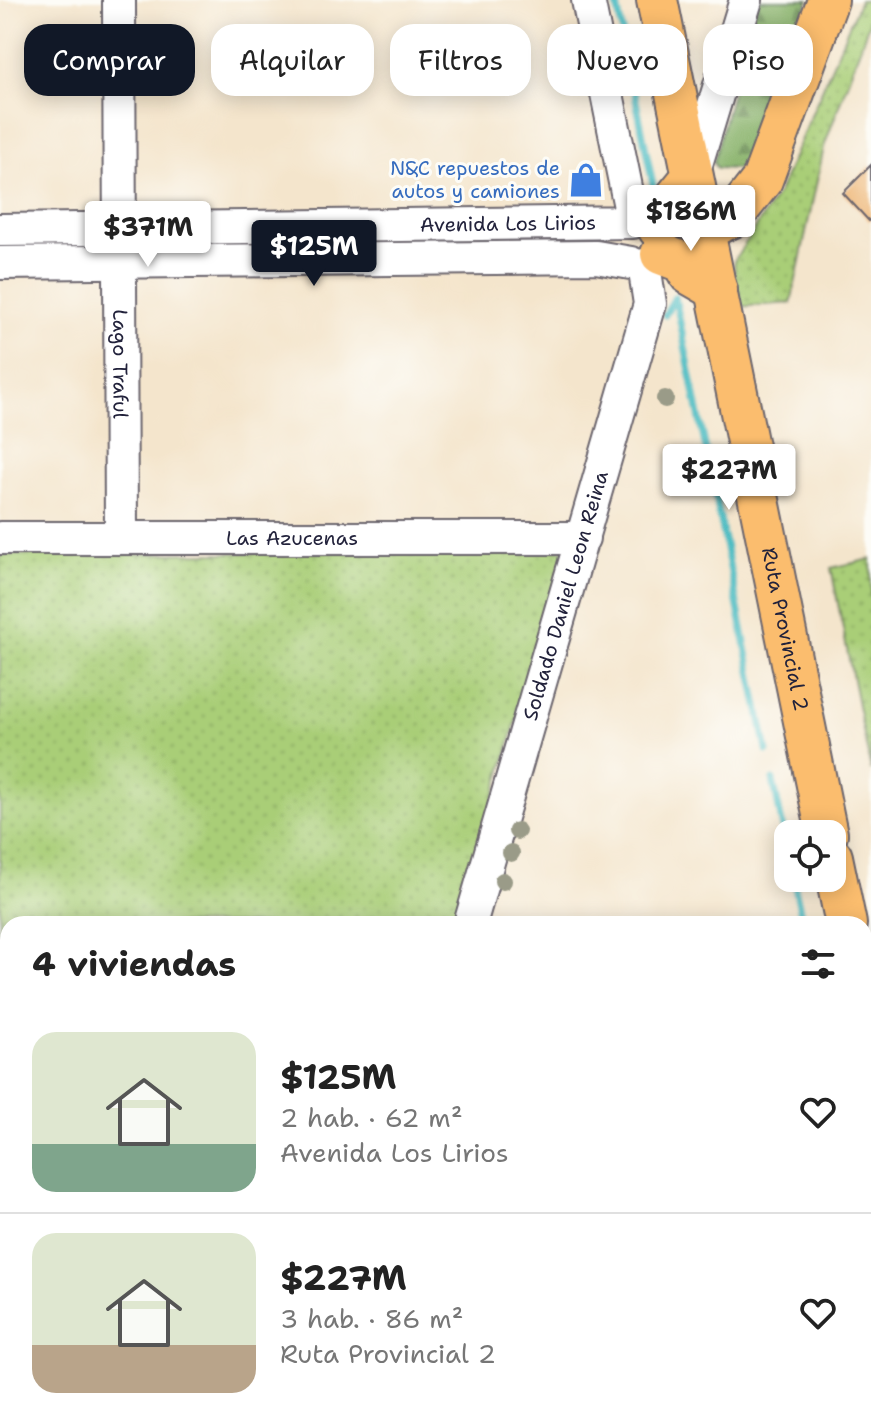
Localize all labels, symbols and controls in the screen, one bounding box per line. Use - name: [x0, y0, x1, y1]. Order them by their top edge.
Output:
- chip: Comprar: [24, 24, 195, 96]
- chip: Alquilar: [211, 24, 374, 96]
- chip: Filtros: [390, 24, 531, 96]
- chip: Nuevo: [547, 24, 687, 96]
- chip: Piso: [703, 24, 813, 96]
- place label: N&C repuestos de autos y camiones: [390, 155, 560, 204]
- shop icon: N&C repuestos de autos y camiones: [567, 161, 605, 199]
- pin: $186M: [635, 185, 747, 253]
- text: $186M: [645, 193, 737, 228]
- pin: $371M: [92, 201, 204, 269]
- text: $371M: [103, 209, 193, 244]
- street label: Avenida Los Lirios: [420, 209, 596, 238]
- pin: $125M: [258, 220, 370, 288]
- text: $125M: [270, 228, 358, 263]
- street label: Lago Traful: [107, 309, 134, 419]
- pin: $227M: [673, 444, 785, 512]
- text: $227M: [681, 452, 777, 487]
- street label: Soldado Daniel Leon Reina: [517, 467, 614, 723]
- street label: Las Azucenas: [226, 525, 358, 551]
- street label: Ruta Provincial 2: [756, 545, 815, 713]
- map controls: [774, 820, 846, 892]
- button: locate: [774, 820, 846, 892]
- text: 4 viviendas: [32, 941, 236, 987]
- icon: filters: [796, 942, 840, 986]
- text: $125M: [280, 1054, 396, 1100]
- icon: home: [96, 1064, 192, 1160]
- icon: heart: [796, 1090, 840, 1134]
- text: 2 hab. · 62 m²: [280, 1100, 463, 1135]
- text: Avenida Los Lirios: [280, 1135, 509, 1170]
- text: $227M: [280, 1255, 407, 1301]
- icon: home: [96, 1265, 192, 1361]
- icon: heart: [796, 1291, 840, 1335]
- text: 3 hab. · 86 m²: [280, 1301, 464, 1336]
- text: Ruta Provincial 2: [280, 1336, 496, 1371]

